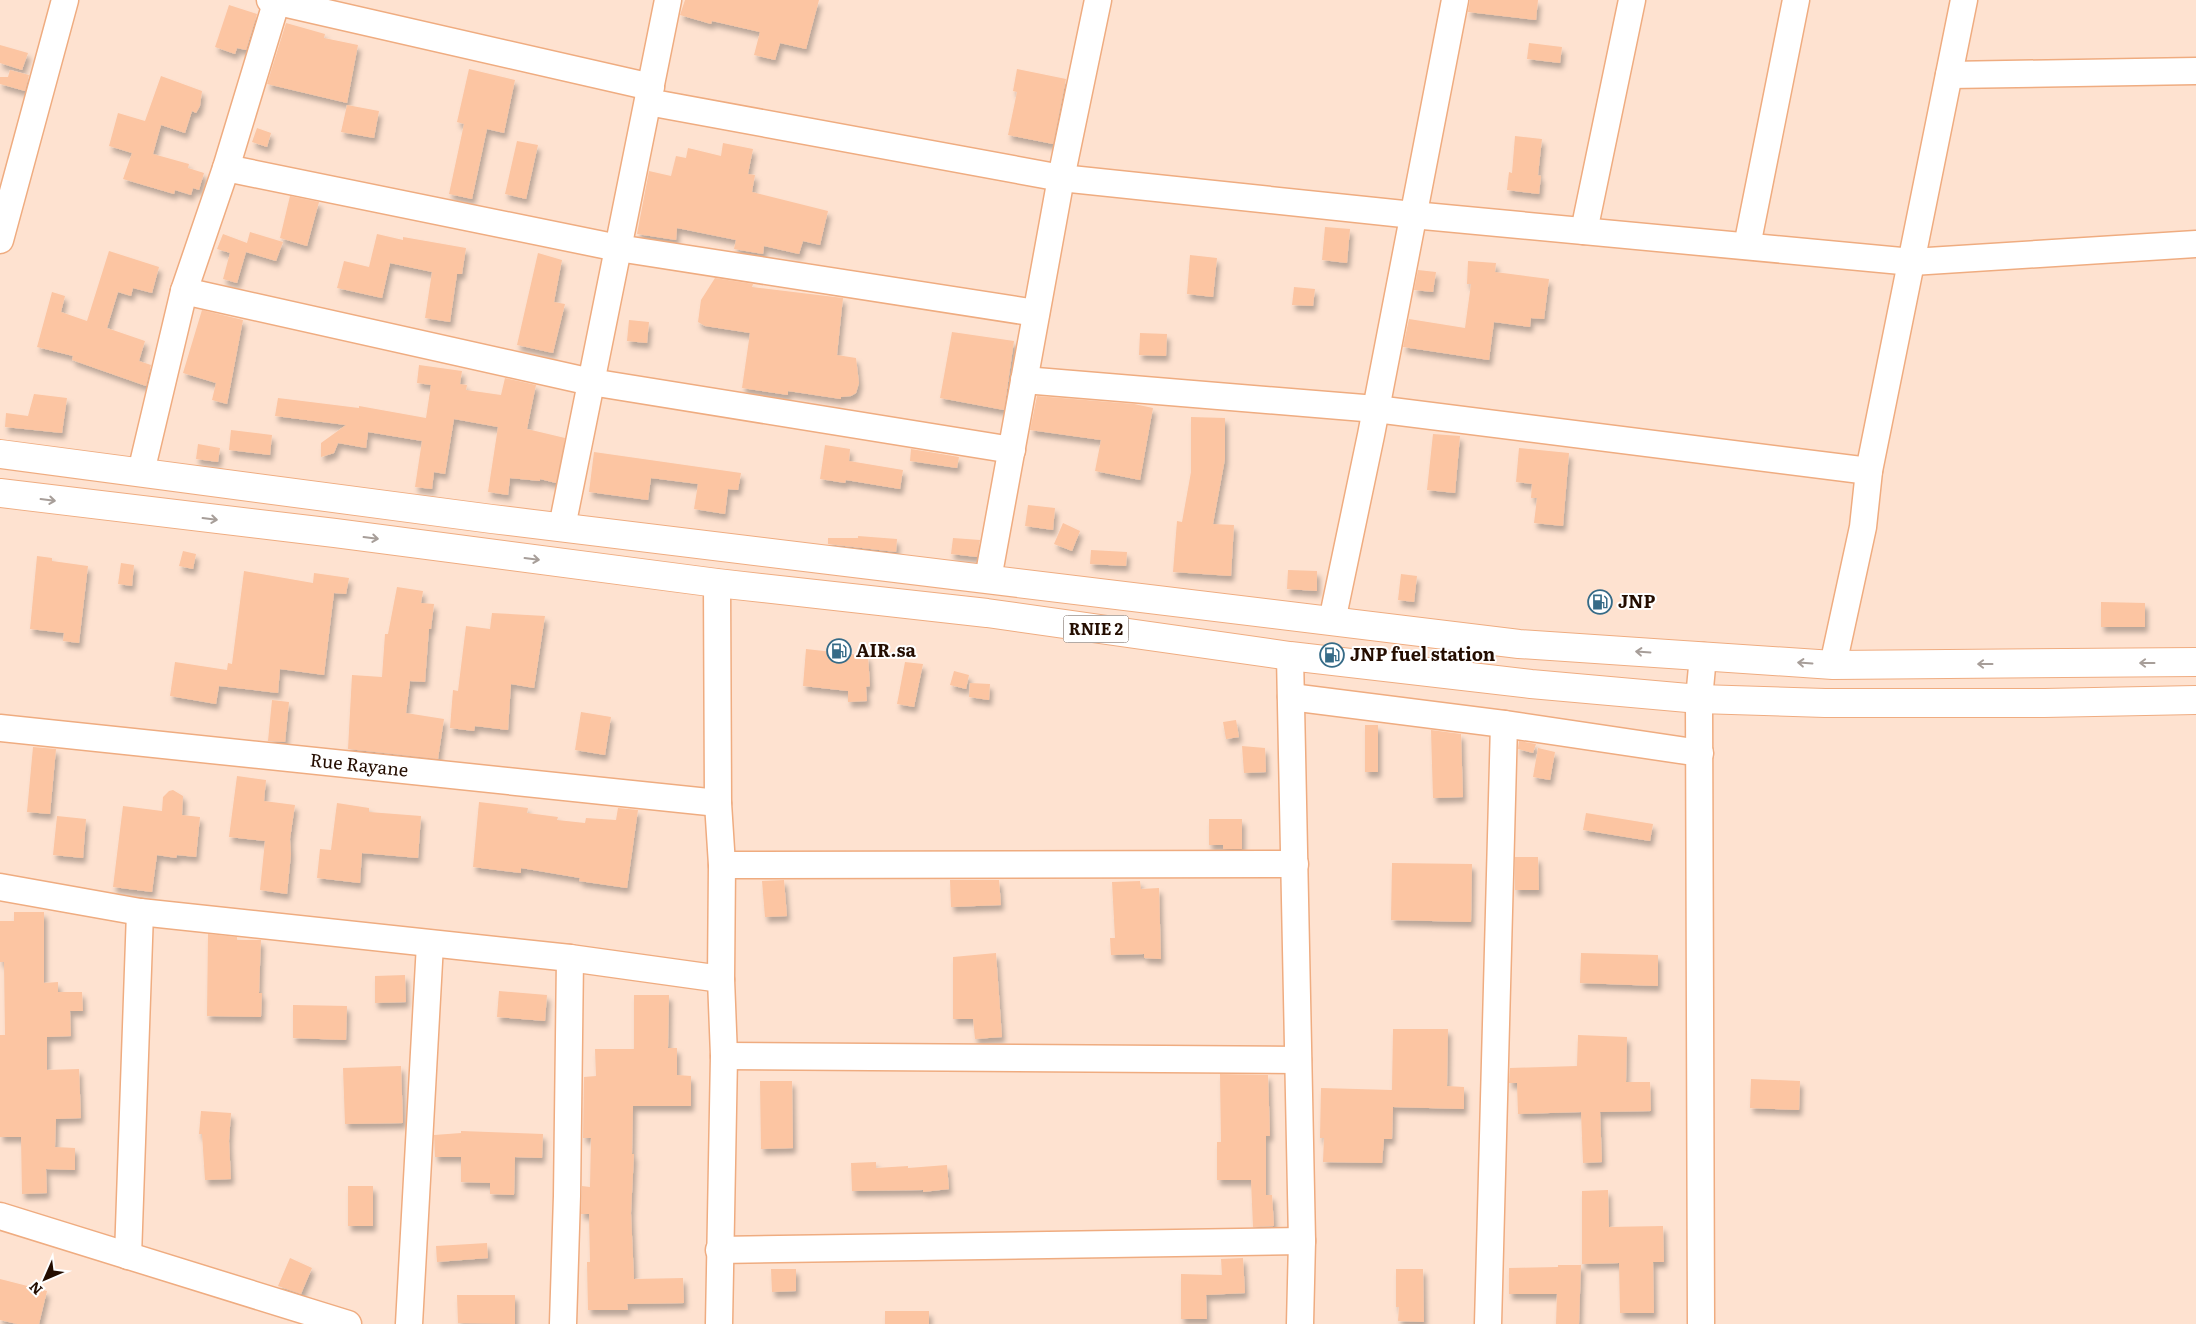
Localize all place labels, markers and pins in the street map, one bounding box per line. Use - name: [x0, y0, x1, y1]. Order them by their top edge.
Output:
- place label: JNP: [1618, 587, 1655, 614]
- fuel station icon: JNP: [1587, 589, 1613, 615]
- place label: AIR.sa: [856, 636, 916, 663]
- fuel station icon: AIR.sa: [826, 638, 852, 664]
- place label: JNP fuel station: [1350, 640, 1496, 667]
- fuel station icon: JNP fuel station: [1319, 642, 1345, 668]

